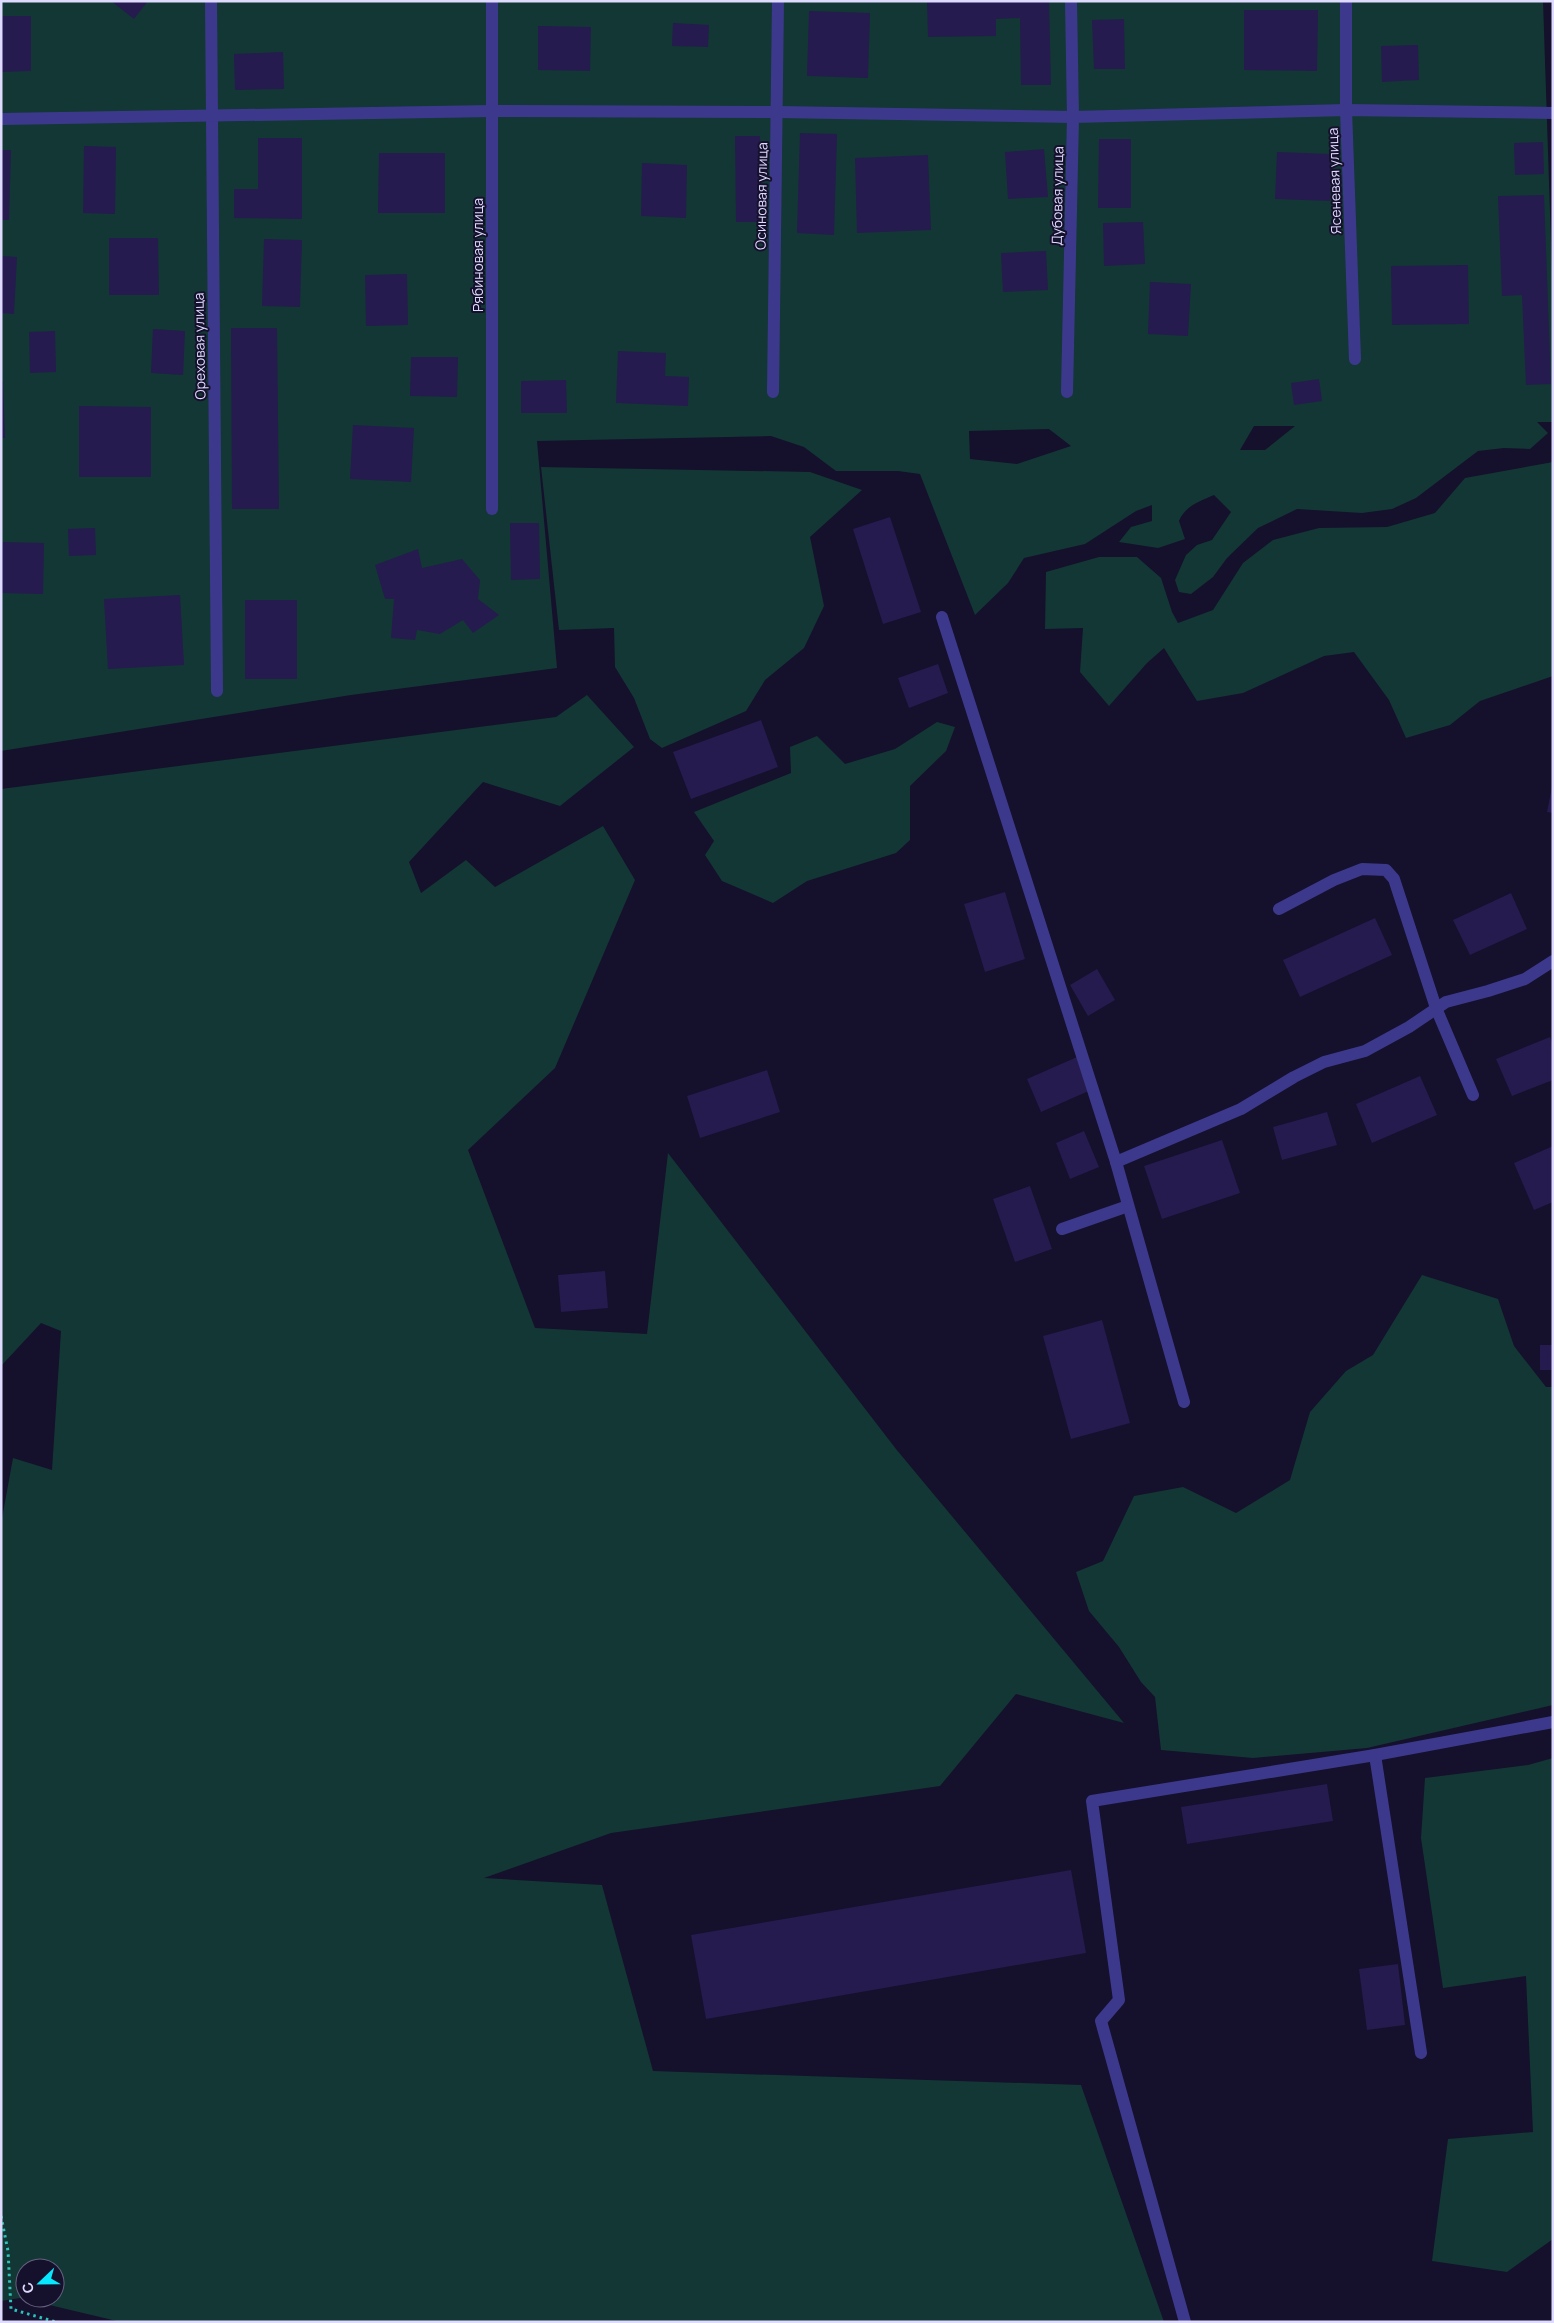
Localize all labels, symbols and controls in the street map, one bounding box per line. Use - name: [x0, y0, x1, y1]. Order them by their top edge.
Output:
- street label: Ясеневая улица: [1323, 127, 1345, 235]
- street label: Осиновая улица: [751, 142, 771, 250]
- street label: Дубовая улица: [1047, 146, 1067, 246]
- street label: Рябиновая улица: [468, 198, 487, 312]
- street label: Ореховая улица: [189, 292, 209, 400]
- north arrow: [15, 2258, 65, 2308]
- text: С: [17, 2280, 38, 2296]

